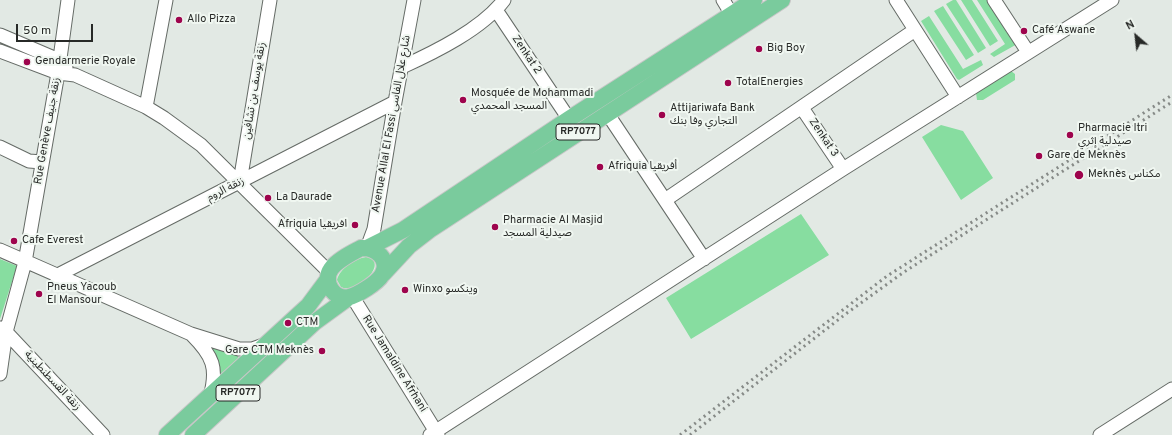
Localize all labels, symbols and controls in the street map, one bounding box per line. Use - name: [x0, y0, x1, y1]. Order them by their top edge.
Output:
- place label: Allo Pizza: [187, 13, 236, 27]
- marker: Allo Pizza: [174, 15, 184, 25]
- scale bar: [18, 16, 95, 42]
- north arrow: [1116, 16, 1156, 56]
- text: N: [1124, 17, 1137, 33]
- text: 50 m: [23, 23, 51, 39]
- place label: Café Aswane: [1032, 24, 1095, 38]
- marker: Café Aswane: [1019, 26, 1029, 36]
- street label: Zenkat 2: [508, 33, 544, 77]
- street label: Avenue Allal El Fassi شارع علال الفاسي: [370, 34, 414, 214]
- street label: زنقة يوسف بن تشافين: [241, 41, 269, 141]
- place label: Big Boy: [767, 42, 805, 56]
- marker: Big Boy: [754, 44, 764, 54]
- place label: Gendarmerie Royale: [35, 55, 136, 69]
- marker: Gendarmerie Royale: [22, 57, 32, 67]
- place label: TotalEnergies: [736, 76, 803, 90]
- street label: Rue Genève زنقة جنيف: [32, 77, 64, 185]
- marker: TotalEnergies: [723, 78, 733, 88]
- place label: Mosquée de Mohammadi المسجد المحمدي: [471, 87, 593, 113]
- marker: Mosquée de Mohammadi المسجد المحمدي: [458, 95, 468, 105]
- place label: Attijariwafa Bank التجاري وفا بنك: [670, 102, 755, 128]
- marker: Attijariwafa Bank التجاري وفا بنك: [657, 110, 667, 120]
- street label: Zenkat 3: [805, 116, 841, 160]
- place label: Pharmacie Itri صيدلية إثري: [1078, 122, 1147, 148]
- road number: RP7077: [556, 124, 600, 140]
- marker: Pharmacie Itri صيدلية إثري: [1065, 130, 1075, 140]
- place label: Gare de Meknès: [1047, 149, 1126, 163]
- marker: Gare de Meknès: [1034, 151, 1044, 161]
- place label: Afriquia أفريقيا: [608, 160, 677, 174]
- marker: Afriquia أفريقيا: [595, 162, 605, 172]
- place label: Meknès مكناس: [1088, 168, 1160, 182]
- marker: Meknès مكناس: [1073, 169, 1085, 181]
- street label: زنقة الروم: [205, 175, 247, 205]
- place label: La Daurade: [276, 191, 332, 205]
- marker: La Daurade: [263, 193, 273, 203]
- place label: Pharmacie Al Masjid صيدلية المسجد: [503, 214, 603, 240]
- place label: Afriquia افريقيا: [278, 218, 347, 232]
- marker: Afriquia افريقيا: [350, 220, 360, 230]
- marker: Pharmacie Al Masjid صيدلية المسجد: [490, 222, 500, 232]
- place label: Cafe Everest: [22, 234, 83, 248]
- marker: Cafe Everest: [9, 236, 19, 246]
- place label: Pneus Yacoub El Mansour: [47, 281, 116, 307]
- place label: Winxo وينكسو: [413, 283, 478, 297]
- marker: Winxo وينكسو: [400, 285, 410, 295]
- marker: Pneus Yacoub El Mansour: [34, 289, 44, 299]
- street label: Rue Jamaldine Afrhani: [359, 313, 429, 415]
- place label: CTM: [296, 316, 318, 330]
- marker: CTM: [283, 318, 293, 328]
- place label: Gare CTM Meknès: [225, 344, 314, 358]
- marker: Gare CTM Meknès: [317, 346, 327, 356]
- street label: زنقة القسطنطينية: [21, 348, 83, 414]
- road number: RP7077: [216, 385, 260, 401]

